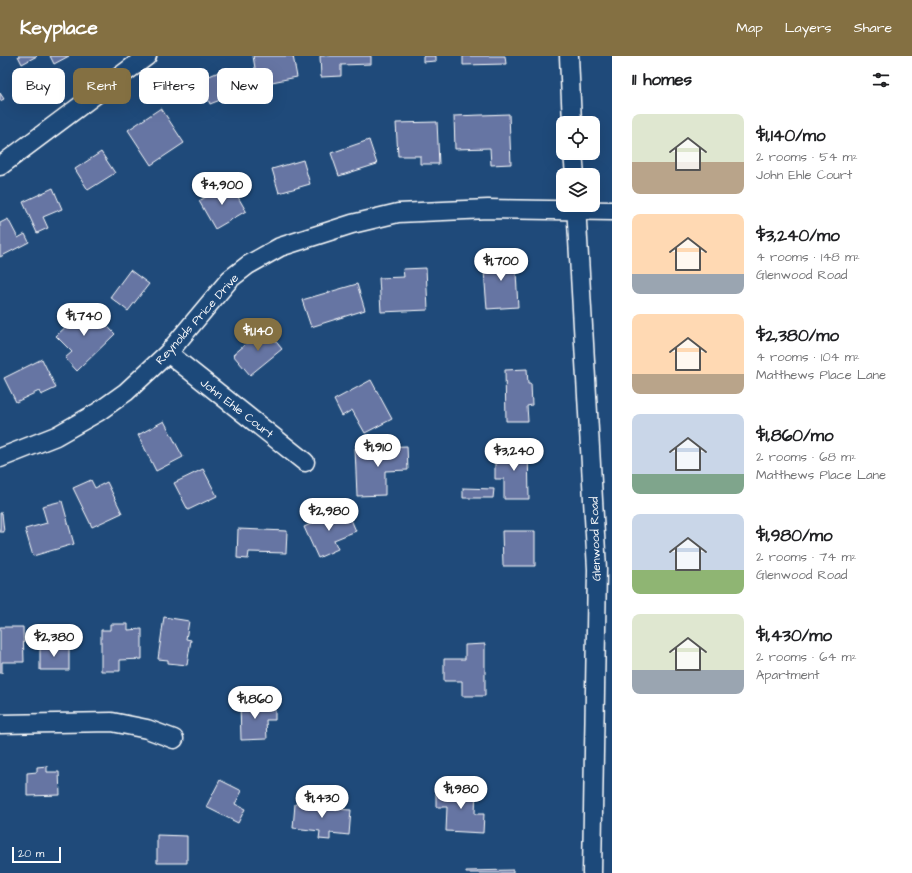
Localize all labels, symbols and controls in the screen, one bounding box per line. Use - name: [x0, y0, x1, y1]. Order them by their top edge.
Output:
- text: Keyplace: [20, 15, 98, 42]
- text: Map: [736, 18, 763, 38]
- text: Layers: [785, 18, 832, 38]
- text: Share: [854, 18, 892, 38]
- chip: Buy: [12, 68, 65, 104]
- chip: Rent: [73, 68, 131, 104]
- chip: Filters: [139, 68, 209, 104]
- chip: New: [217, 68, 273, 104]
- text: 11 homes: [632, 68, 692, 92]
- icon: filters: [870, 69, 892, 91]
- map controls: [556, 116, 600, 212]
- button: locate: [556, 116, 600, 160]
- text: $1,140/mo: [756, 124, 826, 148]
- icon: home: [664, 130, 712, 178]
- text: 2 rooms · 54 m²: [756, 148, 858, 166]
- text: John Ehle Court: [756, 166, 852, 184]
- button: layers: [556, 168, 600, 212]
- pin: $4,900: [189, 172, 255, 206]
- text: $4,900: [201, 176, 243, 194]
- text: $3,240/mo: [756, 224, 840, 248]
- icon: home: [664, 230, 712, 278]
- pin: $1,700: [468, 248, 534, 282]
- text: 4 rooms · 148 m²: [756, 248, 860, 266]
- text: $1,700: [483, 252, 519, 270]
- text: Glenwood Road: [756, 266, 847, 284]
- street label: Reynolds Price Drive: [152, 270, 244, 369]
- pin: $1,740: [51, 303, 117, 337]
- text: $1,740: [66, 307, 102, 325]
- pin: $1,140: [225, 318, 291, 352]
- text: $1,140: [243, 322, 273, 340]
- text: $2,380/mo: [756, 324, 839, 348]
- icon: home: [664, 330, 712, 378]
- text: 4 rooms · 104 m²: [756, 348, 860, 366]
- text: Matthews Place Lane: [756, 366, 886, 384]
- street label: John Ehle Court: [196, 374, 277, 443]
- text: $1,860/mo: [756, 424, 834, 448]
- icon: home: [664, 430, 712, 478]
- pin: $1,910: [345, 434, 411, 468]
- text: $1,910: [364, 438, 392, 456]
- pin: $3,240: [481, 438, 547, 472]
- text: $3,240: [494, 442, 534, 460]
- text: 2 rooms · 68 m²: [756, 448, 856, 466]
- text: Matthews Place Lane: [756, 466, 886, 484]
- street label: Glenwood Road: [586, 497, 605, 581]
- pin: $2,980: [296, 498, 362, 532]
- text: $2,980: [308, 502, 350, 520]
- text: $1,980/mo: [756, 524, 833, 548]
- icon: home: [664, 530, 712, 578]
- text: 2 rooms · 74 m²: [756, 548, 856, 566]
- text: Glenwood Road: [756, 566, 847, 584]
- pin: $2,380: [21, 624, 87, 658]
- text: $1,430/mo: [756, 624, 832, 648]
- text: $2,380: [34, 628, 74, 646]
- icon: home: [664, 630, 712, 678]
- text: 2 rooms · 64 m²: [756, 648, 857, 666]
- text: Apartment: [756, 666, 820, 684]
- pin: $1,860: [222, 686, 288, 720]
- text: $1,860: [237, 690, 273, 708]
- pin: $1,980: [428, 776, 494, 810]
- text: $1,980: [443, 780, 479, 798]
- pin: $1,430: [289, 785, 355, 819]
- text: $1,430: [305, 789, 339, 807]
- scale bar: [12, 845, 61, 864]
- text: 20 m: [18, 846, 44, 861]

